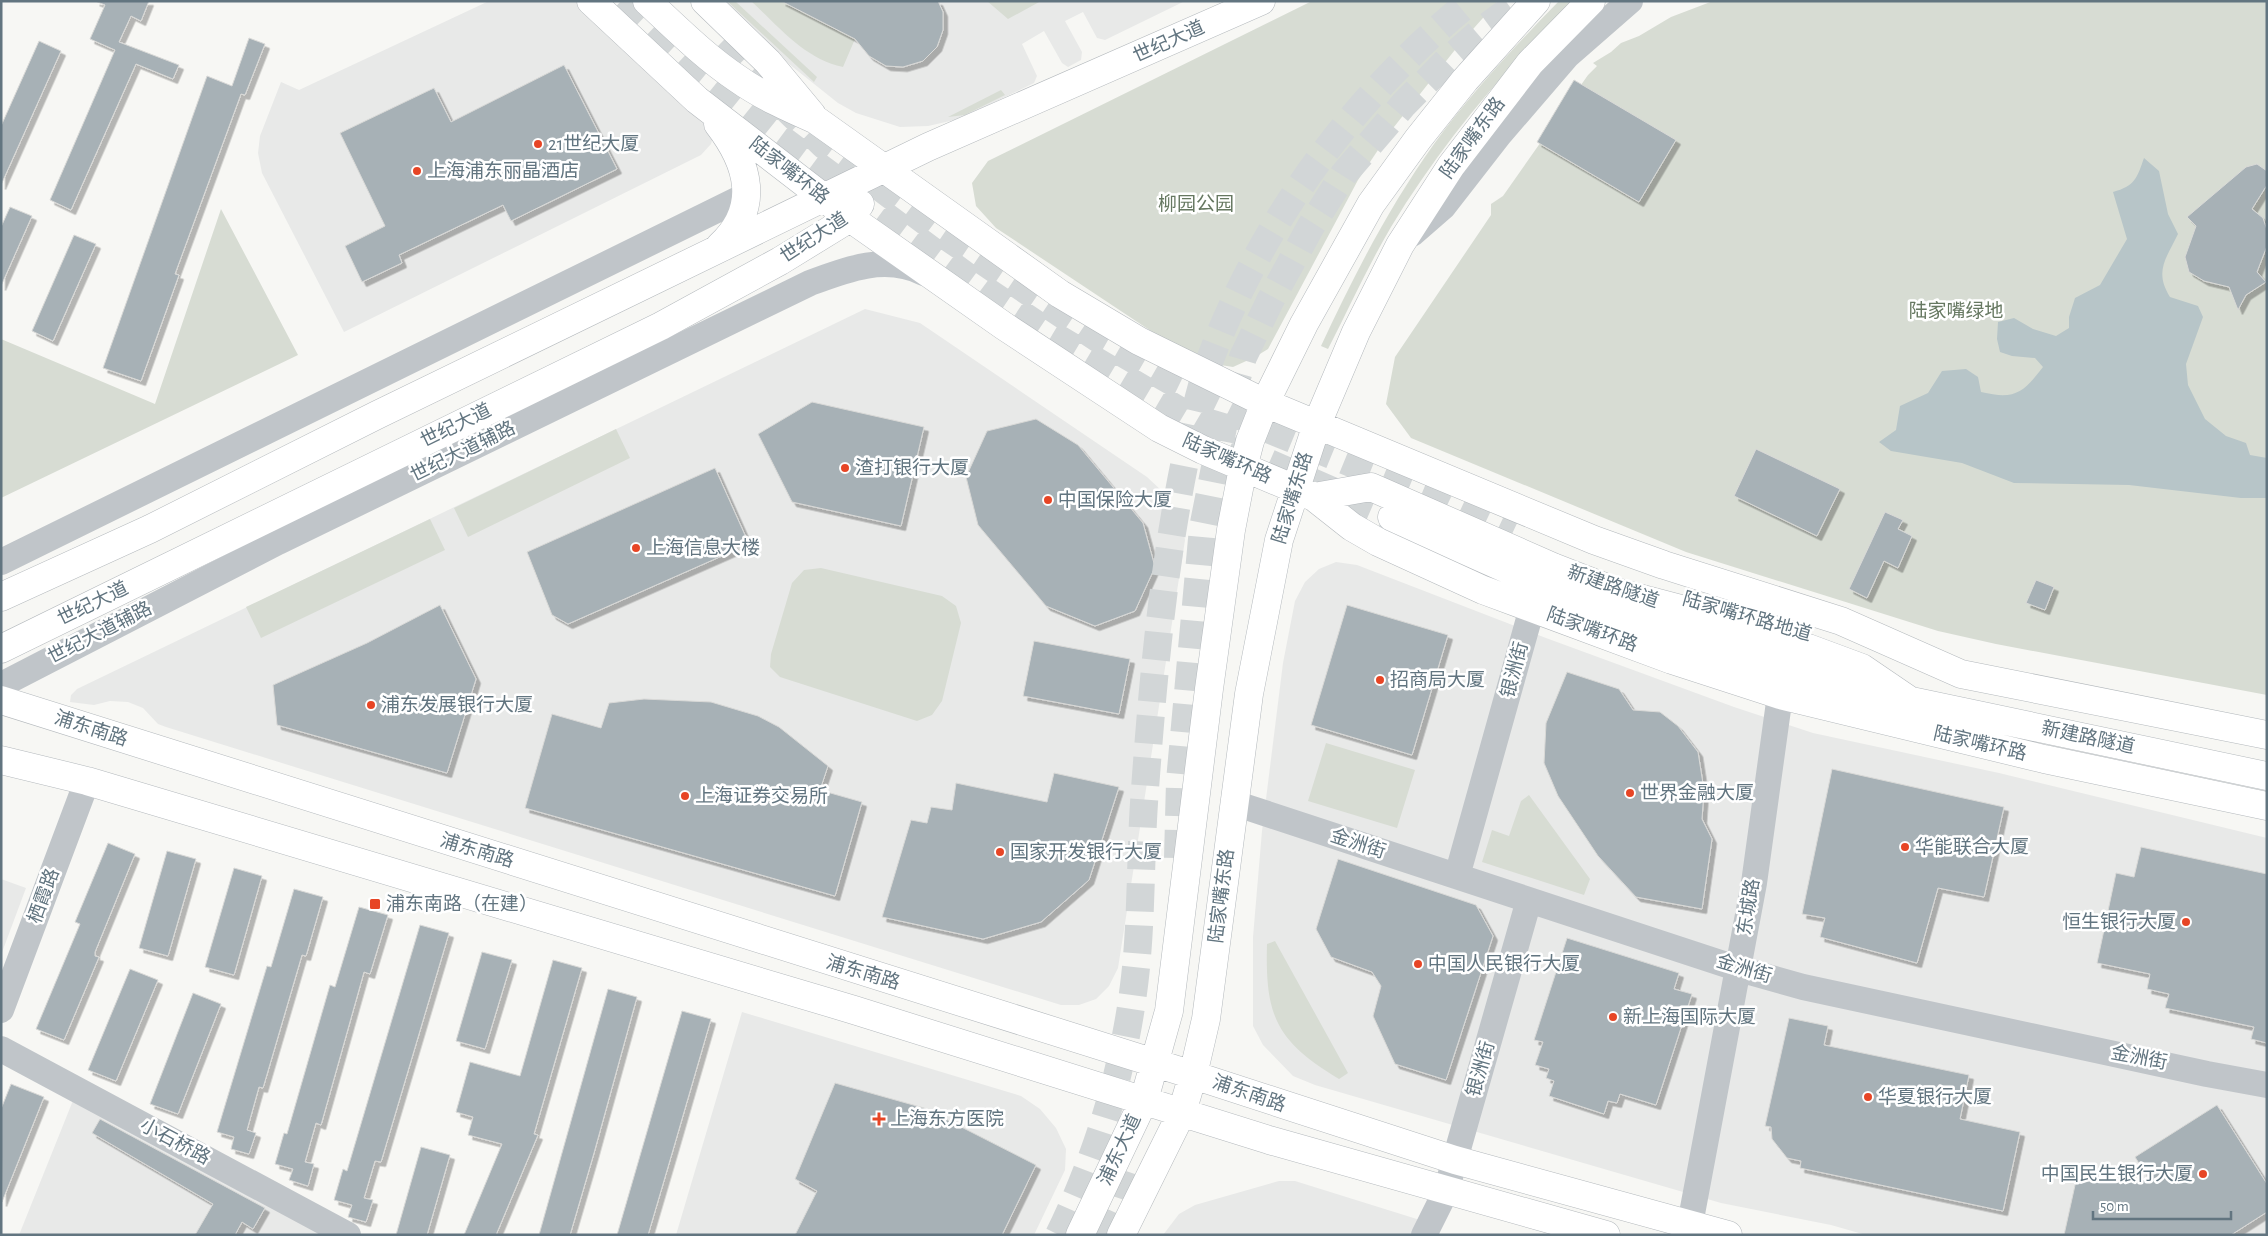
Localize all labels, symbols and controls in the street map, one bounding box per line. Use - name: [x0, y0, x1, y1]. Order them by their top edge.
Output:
- street label: 世纪大道: [1130, 16, 1208, 66]
- street label: 陆家嘴东路: [1436, 93, 1509, 182]
- place label: 21世纪大厦: [548, 133, 639, 154]
- street label: 陆家嘴环路: [746, 133, 834, 208]
- marker: 21世纪大厦: [532, 138, 544, 150]
- place label: 上海浦东丽晶酒店: [427, 160, 579, 181]
- marker: 上海浦东丽晶酒店: [411, 165, 423, 177]
- park label: 柳园公园: [1158, 194, 1234, 214]
- street label: 世纪大道: [776, 208, 851, 267]
- park label: 陆家嘴绿地: [1908, 300, 2004, 321]
- street label: 世纪大道: [417, 399, 494, 451]
- street label: 世纪大道辅路: [407, 417, 518, 486]
- street label: 陆家嘴环路: [1180, 429, 1275, 487]
- street label: 陆家嘴东路: [1268, 449, 1316, 546]
- place label: 渣打银行大厦: [855, 457, 969, 478]
- marker: 渣打银行大厦: [839, 462, 851, 474]
- place label: 中国保险大厦: [1058, 489, 1172, 510]
- marker: 中国保险大厦: [1042, 494, 1054, 506]
- place label: 上海信息大楼: [646, 537, 760, 558]
- marker: 上海信息大楼: [630, 542, 642, 554]
- street label: 新建路隧道: [1565, 561, 1662, 611]
- street label: 世纪大道: [54, 577, 131, 629]
- street label: 陆家嘴环路地道: [1680, 588, 1814, 644]
- street label: 世纪大道辅路: [44, 597, 155, 667]
- street label: 陆家嘴环路: [1544, 603, 1641, 655]
- street label: 银洲街: [1497, 639, 1532, 700]
- place label: 招商局大厦: [1390, 669, 1485, 690]
- marker: 招商局大厦: [1374, 674, 1386, 686]
- place label: 浦东发展银行大厦: [381, 694, 533, 715]
- marker: 浦东发展银行大厦: [365, 699, 377, 711]
- street label: 浦东南路: [52, 706, 131, 750]
- street label: 新建路隧道: [2040, 717, 2137, 757]
- street label: 陆家嘴环路: [1932, 722, 2029, 764]
- place label: 世界金融大厦: [1640, 782, 1754, 803]
- place label: 上海证券交易所: [695, 785, 828, 806]
- marker: 世界金融大厦: [1624, 787, 1636, 799]
- marker: 上海证券交易所: [679, 790, 691, 802]
- street label: 金洲街: [1328, 824, 1389, 862]
- street label: 浦东南路: [438, 829, 517, 871]
- place label: 华能联合大厦: [1915, 836, 2029, 857]
- place label: 国家开发银行大厦: [1010, 841, 1162, 862]
- marker: 华能联合大厦: [1899, 841, 1911, 853]
- marker: 国家开发银行大厦: [994, 846, 1006, 858]
- street label: 陆家嘴东路: [1205, 847, 1237, 944]
- street label: 栖霞路: [24, 866, 63, 926]
- street label: 东城路: [1733, 877, 1763, 937]
- place label: 浦东南路（在建）: [386, 893, 538, 914]
- marker: 浦东南路（在建）: [368, 897, 382, 911]
- place label: 恒生银行大厦: [2062, 911, 2176, 932]
- marker: 恒生银行大厦: [2180, 916, 2192, 928]
- street label: 金洲街: [1714, 950, 1775, 986]
- street label: 浦东南路: [824, 951, 903, 993]
- place label: 中国人民银行大厦: [1428, 953, 1580, 974]
- marker: 中国人民银行大厦: [1412, 958, 1424, 970]
- place label: 新上海国际大厦: [1623, 1006, 1756, 1027]
- marker: 新上海国际大厦: [1607, 1011, 1619, 1023]
- street label: 银洲街: [1462, 1038, 1498, 1099]
- street label: 金洲街: [2109, 1041, 2169, 1073]
- street label: 浦东南路: [1210, 1071, 1289, 1115]
- place label: 华夏银行大厦: [1878, 1086, 1992, 1107]
- marker: 华夏银行大厦: [1862, 1091, 1874, 1103]
- place label: 上海东方医院: [890, 1108, 1004, 1129]
- street label: 浦东大道: [1094, 1111, 1145, 1188]
- marker: 上海东方医院: [872, 1112, 886, 1126]
- street label: 小石桥路: [137, 1115, 213, 1168]
- place label: 中国民生银行大厦: [2041, 1163, 2193, 1184]
- marker: 中国民生银行大厦: [2197, 1168, 2209, 1180]
- scale bar: [2093, 1188, 2230, 1220]
- text: 50 m: [2100, 1199, 2129, 1214]

